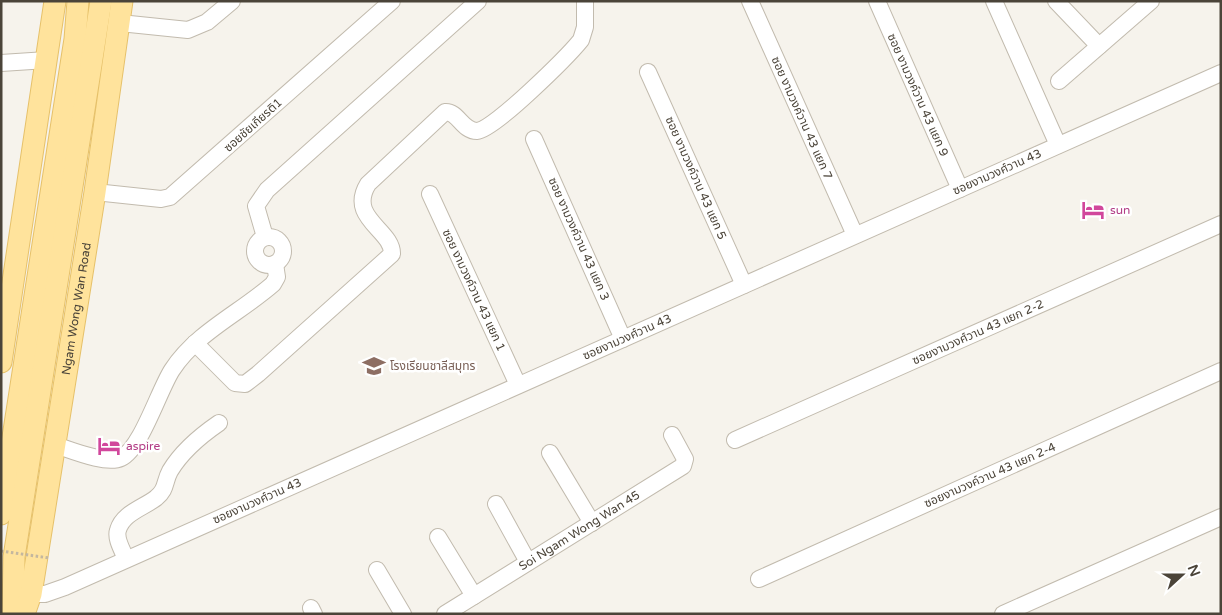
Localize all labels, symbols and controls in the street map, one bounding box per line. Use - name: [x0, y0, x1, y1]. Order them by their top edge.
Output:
- street label: ซอย งามวงค์วาน 43 แยก 9: [885, 31, 951, 159]
- street label: ซอย งามวงค์วาน 43 แยก 7: [769, 54, 835, 182]
- street label: ซอยชัยเกียรติ1: [221, 95, 285, 155]
- street label: ซอย งามวงค์วาน 43 แยก 5: [663, 114, 729, 242]
- street label: ซอยงามวงศ์วาน 43: [950, 146, 1044, 198]
- street label: ซอย งามวงค์วาน 43 แยก 3: [546, 175, 612, 303]
- hotel icon: sun: [1080, 197, 1106, 223]
- place label: sun: [1110, 203, 1130, 217]
- street label: ซอย งามวงค์วาน 43 แยก 1: [440, 227, 508, 353]
- street label: Ngam Wong Wan Road: [59, 242, 94, 376]
- street label: ซอยงามวงศ์วาน 43 แยก 2-2: [910, 297, 1046, 367]
- street label: ซอยงามวงศ์วาน 43: [580, 311, 674, 363]
- school or university icon: โรงเรียนชาลีสมุทร: [361, 353, 387, 379]
- place label: โรงเรียนชาลีสมุทร: [390, 359, 476, 373]
- hotel icon: aspire: [96, 433, 122, 459]
- place label: aspire: [126, 439, 160, 453]
- street label: ซอยงามวงค์วาน 43 แยก 2-4: [922, 439, 1058, 510]
- street label: ซอยงามวงศ์วาน 43: [210, 475, 304, 527]
- street label: Soi Ngam Wong Wan 45: [516, 488, 642, 573]
- north arrow: [1157, 550, 1207, 600]
- text: N: [1184, 562, 1204, 579]

